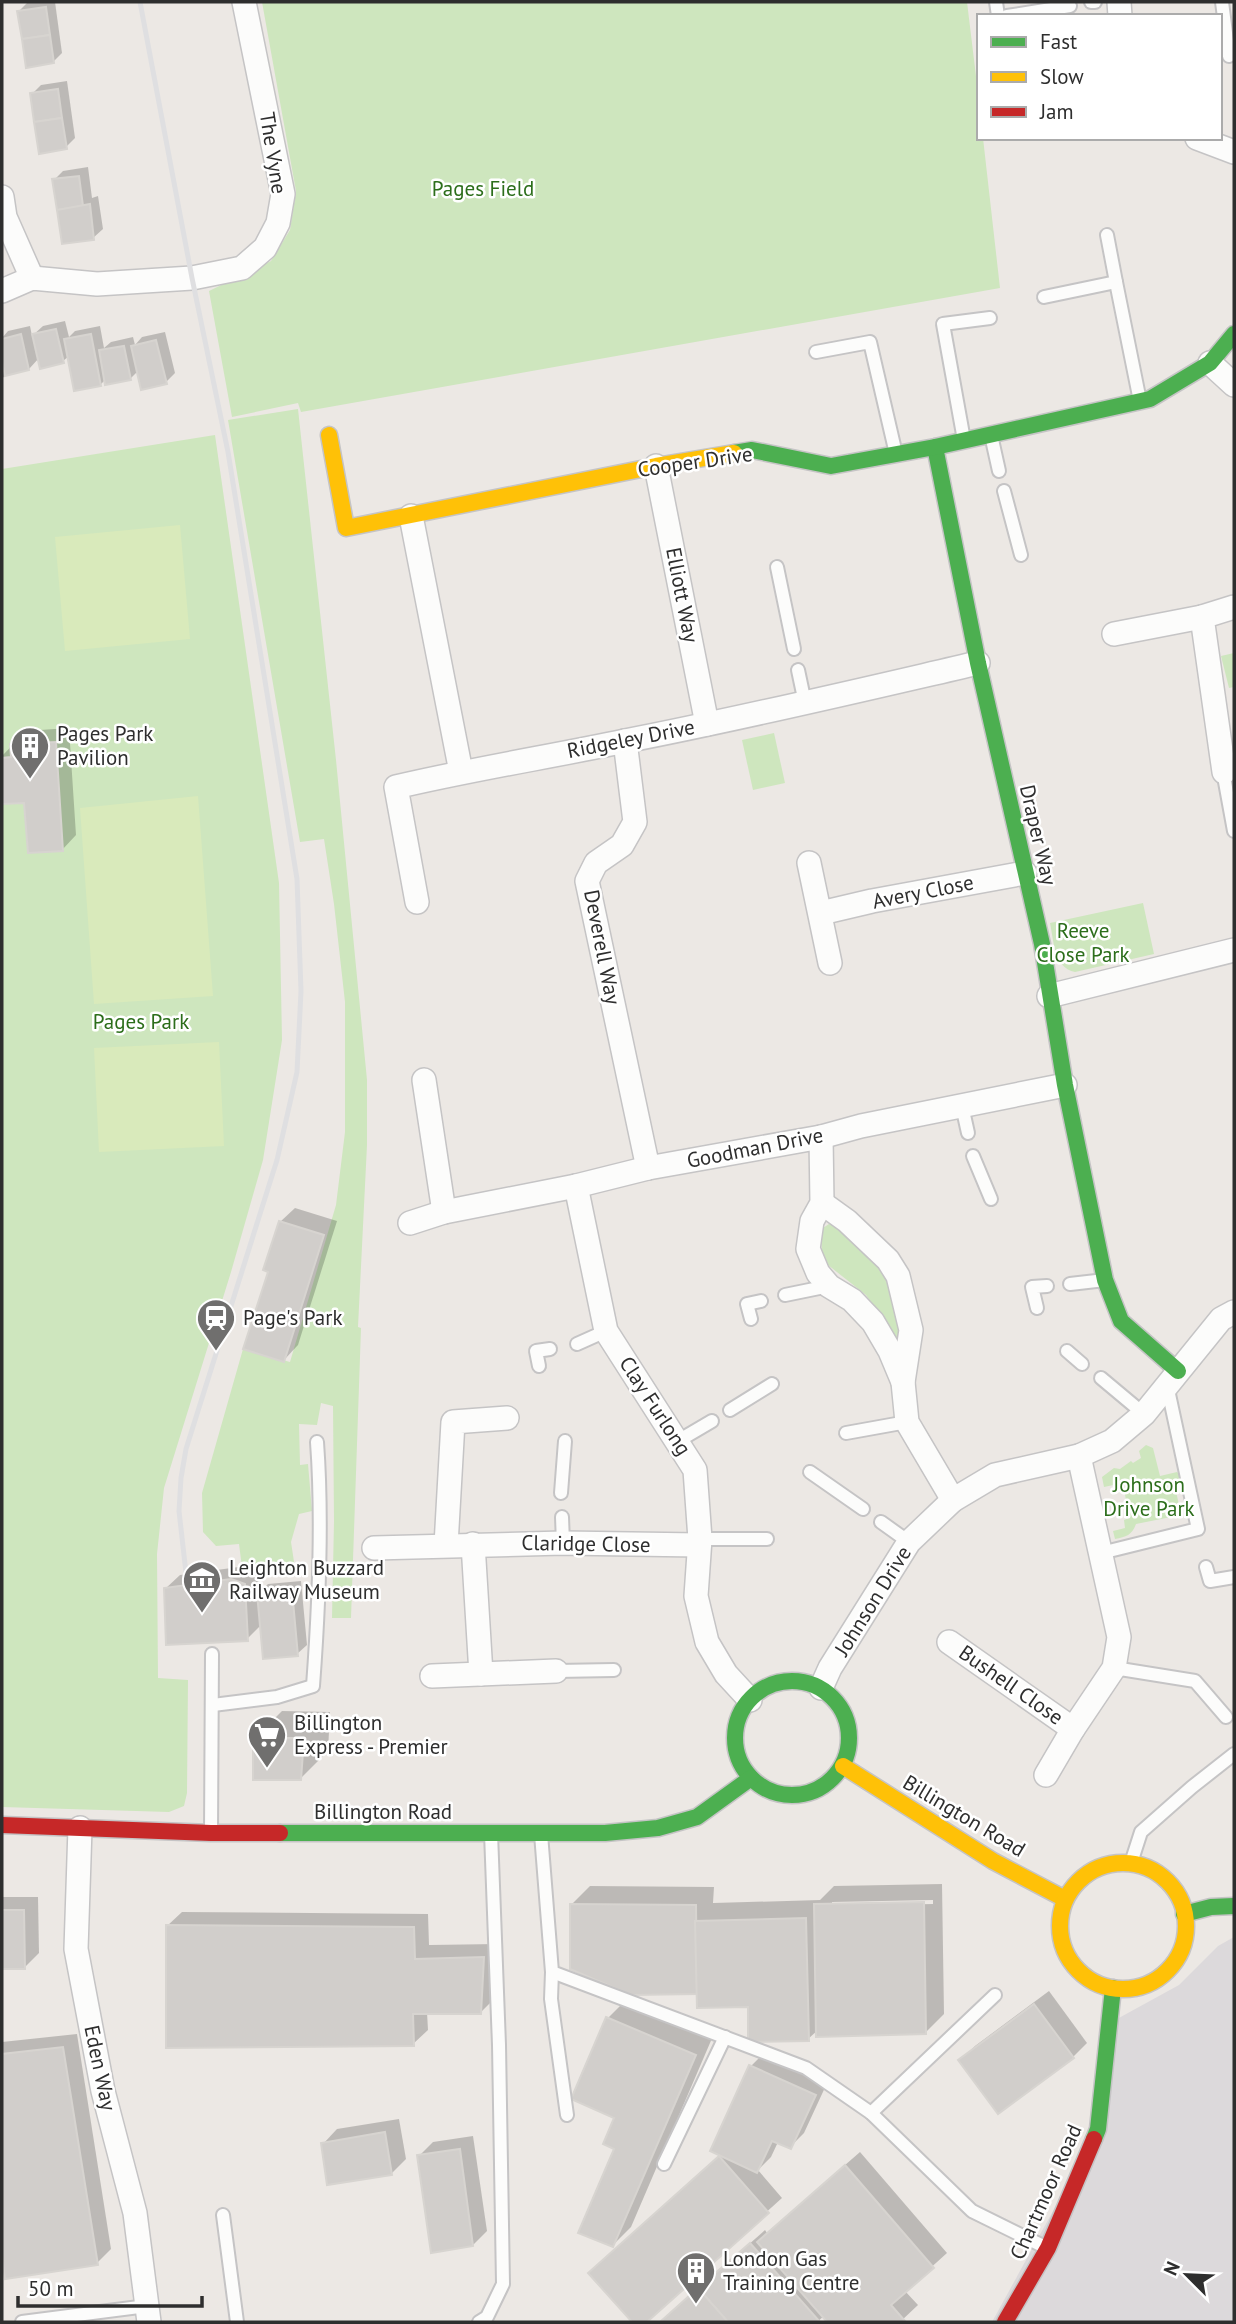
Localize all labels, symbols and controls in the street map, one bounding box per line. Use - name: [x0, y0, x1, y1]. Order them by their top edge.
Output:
- legend: [977, 14, 1222, 140]
- text: Fast: [1040, 28, 1077, 55]
- text: Slow: [1040, 63, 1084, 90]
- text: Jam: [1039, 98, 1074, 125]
- street label: The Vyne: [254, 110, 293, 196]
- park label: Pages Field: [432, 175, 534, 202]
- street label: Cooper Drive: [636, 440, 754, 483]
- street label: Elliott Way: [660, 545, 705, 645]
- street label: Ridgeley Drive: [565, 713, 697, 764]
- place label: Pages Park Pavilion: [57, 720, 153, 771]
- building icon: Pages Park Pavilion: [9, 725, 51, 780]
- street label: Draper Way: [1014, 782, 1063, 888]
- street label: Avery Close: [870, 868, 976, 915]
- street label: Deverell Way: [578, 887, 627, 1007]
- park label: Reeve Close Park: [1036, 917, 1130, 968]
- park label: Pages Park: [93, 1008, 189, 1035]
- street label: Goodman Drive: [684, 1121, 825, 1174]
- station icon: Page's Park: [195, 1297, 237, 1352]
- place label: Page's Park: [243, 1304, 342, 1331]
- street label: Clay Furlong: [613, 1351, 697, 1460]
- park label: Johnson Drive Park: [1103, 1471, 1195, 1522]
- street label: Claridge Close: [521, 1529, 651, 1558]
- street label: Johnson Drive: [828, 1541, 917, 1662]
- place label: Leighton Buzzard Railway Museum: [229, 1554, 384, 1605]
- museum icon: Leighton Buzzard Railway Museum: [181, 1559, 223, 1614]
- street label: Bushell Close: [954, 1639, 1069, 1730]
- place label: Billington Express - Premier: [294, 1709, 448, 1760]
- supermarket icon: Billington Express - Premier: [246, 1714, 288, 1769]
- street label: Billington Road: [898, 1768, 1030, 1863]
- street label: Billington Road: [314, 1798, 452, 1825]
- street label: Eden Way: [78, 2023, 123, 2113]
- street label: Chartmoor Road: [1004, 2120, 1087, 2264]
- north arrow: [1152, 2240, 1222, 2310]
- place label: London Gas Training Centre: [723, 2245, 859, 2296]
- building icon: London Gas Training Centre: [675, 2250, 717, 2305]
- text: N: [1158, 2258, 1185, 2279]
- scale bar: [18, 2264, 201, 2308]
- text: 50 m: [28, 2275, 74, 2302]

